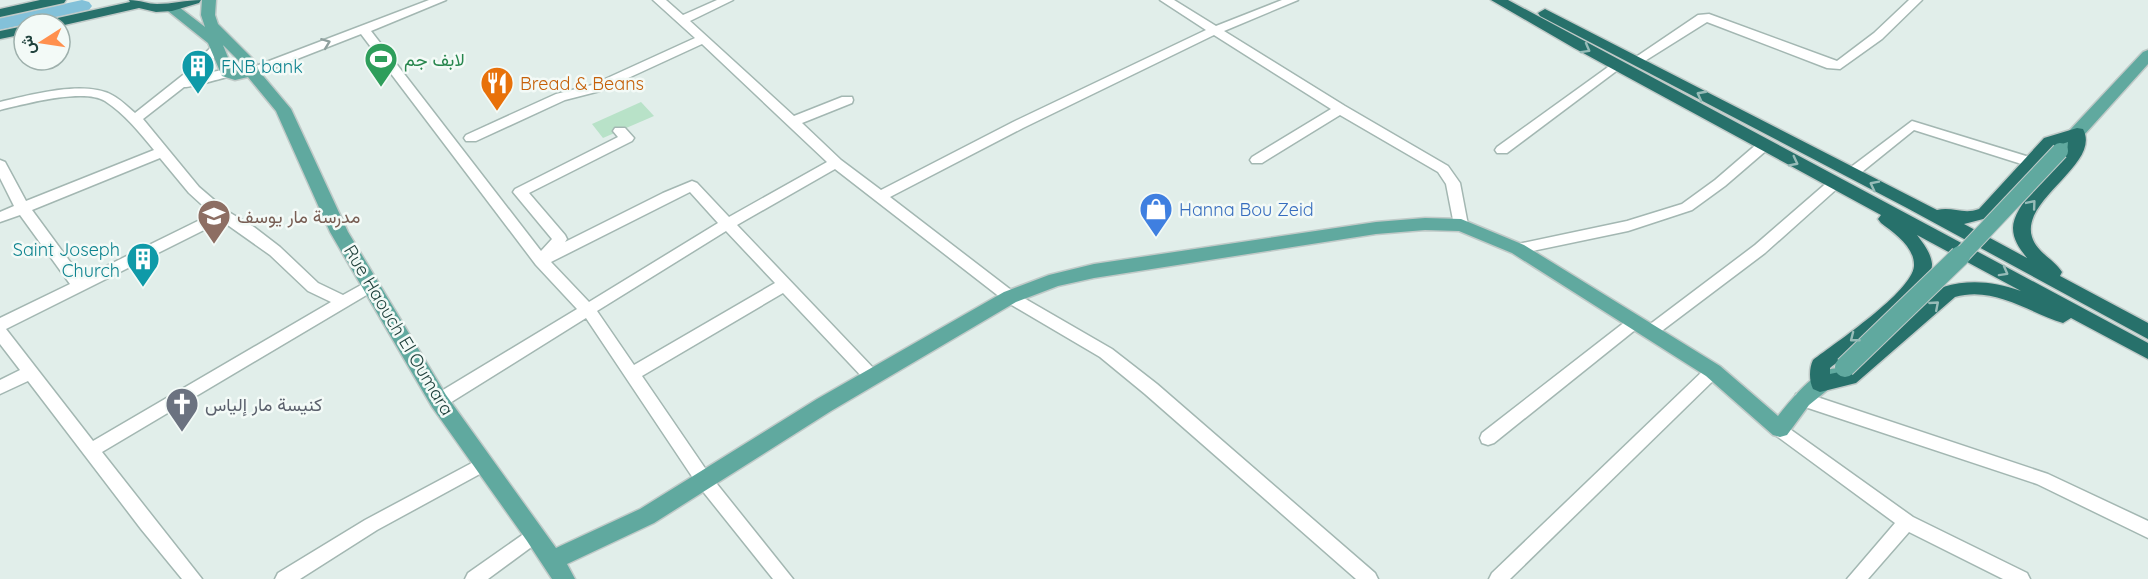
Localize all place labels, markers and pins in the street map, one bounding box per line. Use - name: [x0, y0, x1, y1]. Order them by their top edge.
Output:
- sports icon: لابف جم: [363, 41, 399, 88]
- building icon: FNB bank: [180, 48, 216, 95]
- place label: لابف جم: [404, 48, 465, 72]
- place label: FNB bank: [221, 55, 303, 78]
- restaurant icon: Bread & Beans: [479, 65, 515, 112]
- place label: Bread & Beans: [520, 72, 644, 95]
- shop icon: Hanna Bou Zeid: [1138, 191, 1174, 238]
- school or university icon: مدرسة مار يوسف: [196, 198, 232, 245]
- place label: Hanna Bou Zeid: [1179, 198, 1314, 221]
- place label: مدرسة مار يوسف: [237, 205, 360, 228]
- place label: Saint Joseph Church: [13, 238, 120, 282]
- building icon: Saint Joseph Church: [125, 241, 161, 288]
- church icon: كنيسة مار إلياس: [164, 386, 200, 433]
- place label: كنيسة مار إلياس: [205, 393, 322, 417]

